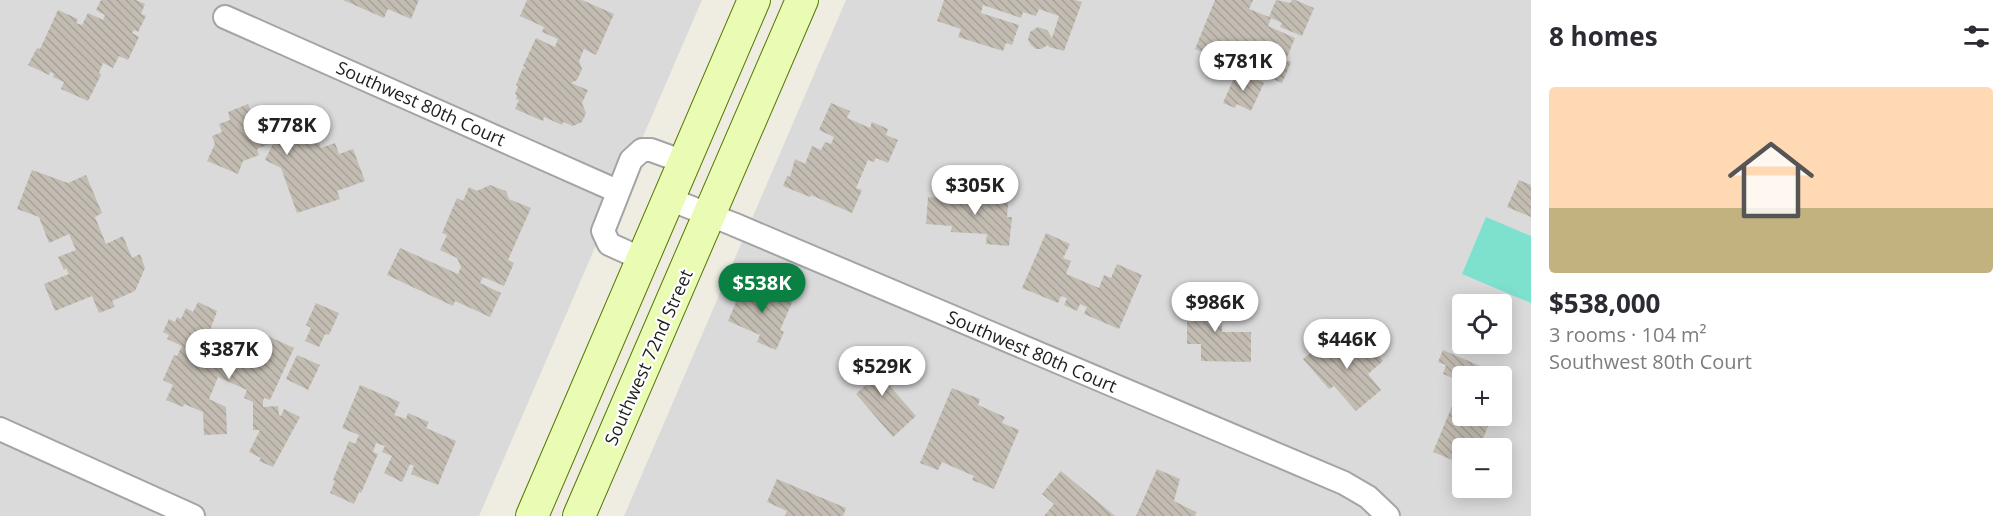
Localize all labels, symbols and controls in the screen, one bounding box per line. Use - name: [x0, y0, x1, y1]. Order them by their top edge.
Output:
- text: 8 homes: [1549, 18, 1658, 54]
- icon: filters: [1960, 20, 1993, 53]
- pin: $781K: [1201, 41, 1285, 92]
- text: $781K: [1213, 47, 1273, 74]
- street label: Southwest 80th Court: [333, 55, 509, 151]
- pin: $778K: [245, 105, 329, 156]
- text: $778K: [257, 111, 317, 138]
- icon: home: [1717, 126, 1825, 234]
- pin: $305K: [933, 165, 1017, 216]
- text: $305K: [945, 171, 1005, 198]
- pin: $538K: [720, 263, 804, 314]
- street label: Southwest 72nd Street: [598, 265, 698, 449]
- text: $538K: [732, 269, 792, 296]
- pin: $986K: [1173, 282, 1257, 333]
- text: $538,000: [1549, 285, 1660, 321]
- text: $986K: [1185, 288, 1245, 315]
- map controls: [1452, 294, 1512, 498]
- button: locate: [1452, 294, 1512, 354]
- street label: Southwest 80th Court: [943, 304, 1121, 398]
- pin: $446K: [1305, 319, 1389, 370]
- text: 3 rooms · 104 m²: [1549, 321, 1707, 348]
- text: $446K: [1317, 325, 1377, 352]
- pin: $387K: [187, 329, 271, 380]
- text: $387K: [199, 335, 259, 362]
- pin: $529K: [840, 346, 924, 397]
- text: Southwest 80th Court: [1549, 348, 1752, 375]
- text: $529K: [852, 352, 912, 379]
- button: +: [1452, 366, 1512, 426]
- button: −: [1452, 438, 1512, 498]

